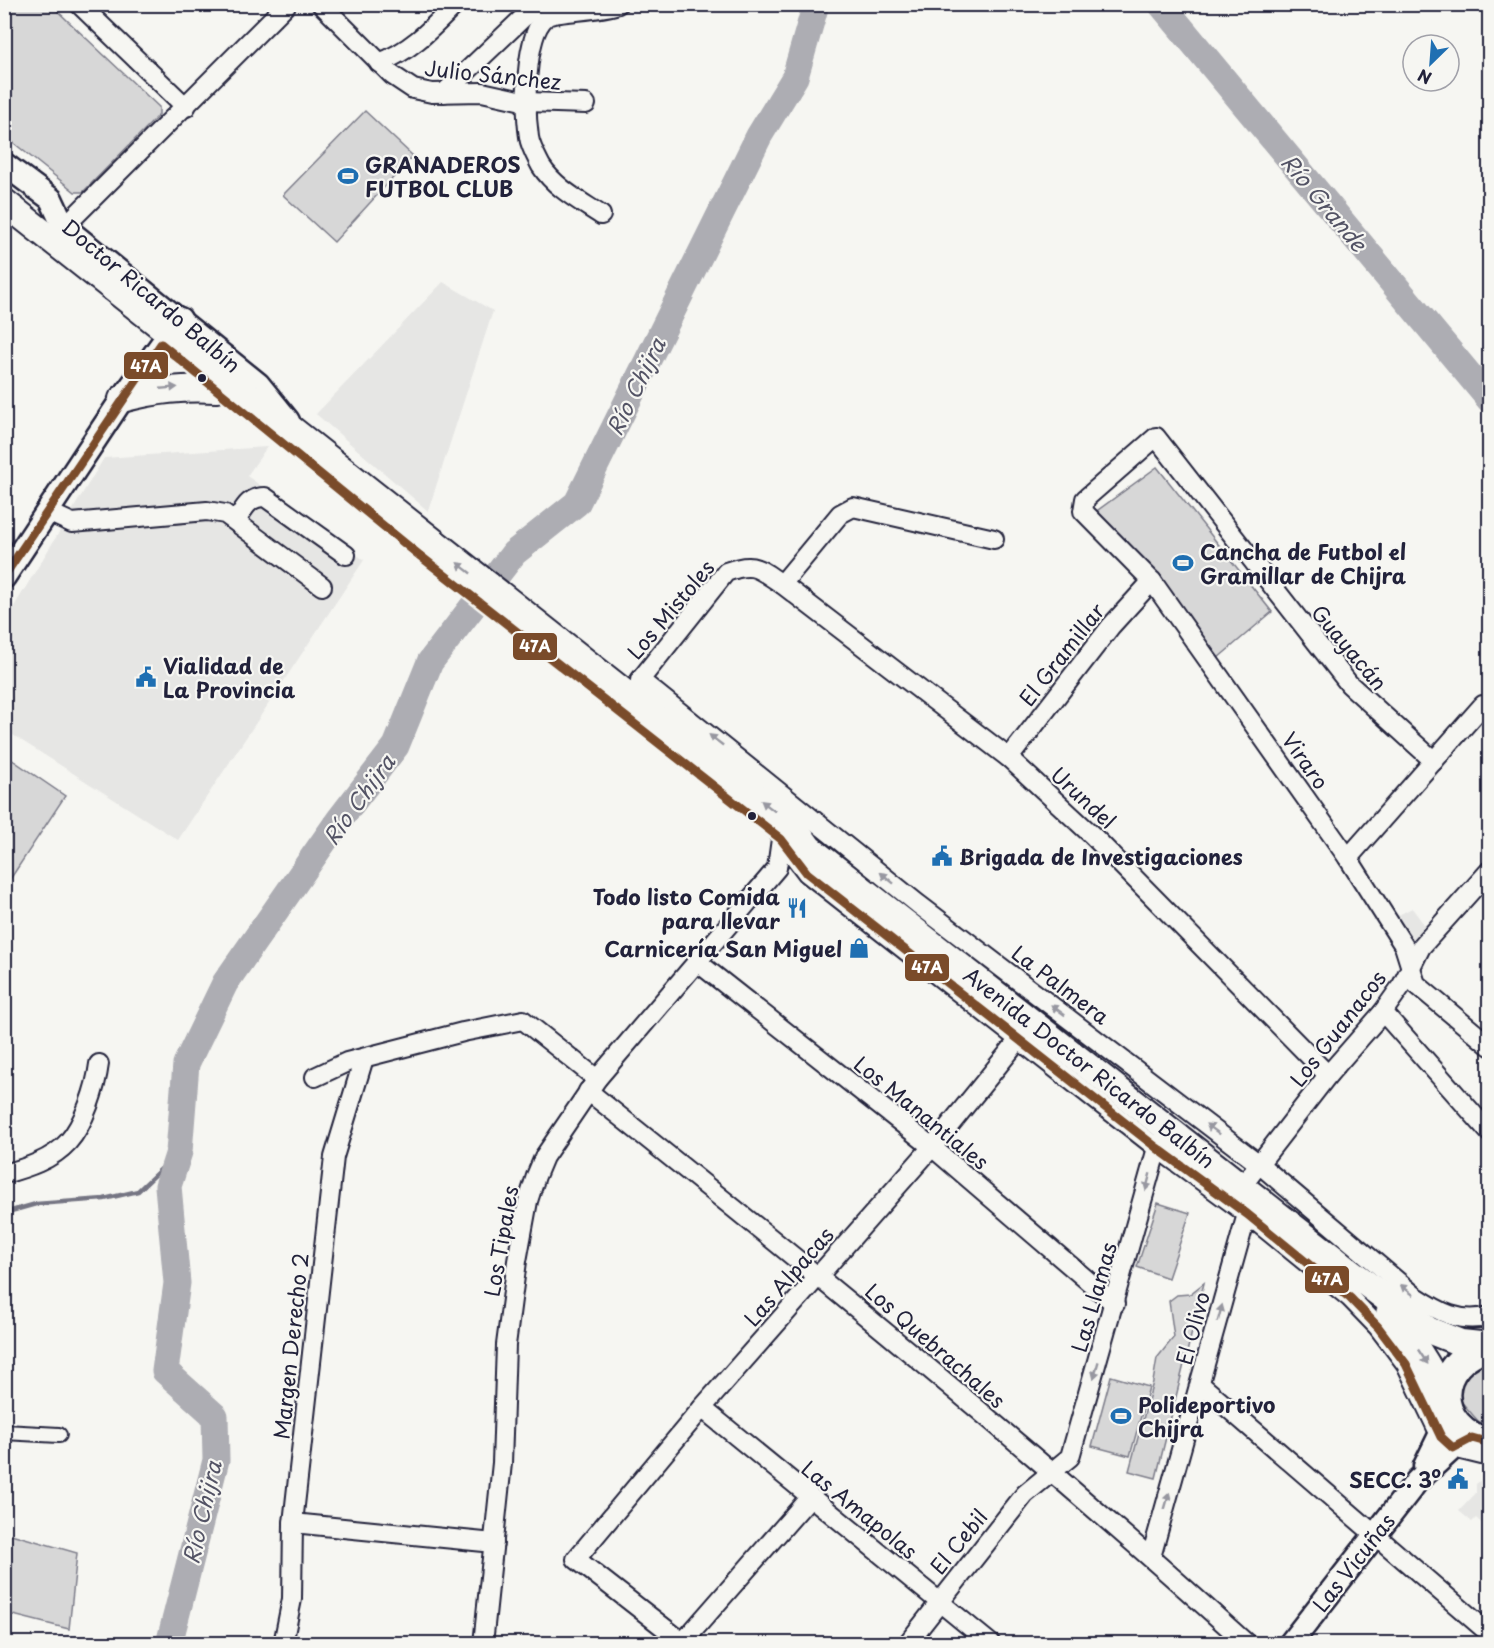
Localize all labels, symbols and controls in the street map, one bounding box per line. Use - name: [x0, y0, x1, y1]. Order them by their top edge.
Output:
- north arrow: [1401, 33, 1461, 93]
- street label: Julio Sánchez: [423, 51, 563, 97]
- text: N: [1413, 64, 1435, 91]
- water label: Río Grande: [1274, 146, 1376, 259]
- place label: GRANADEROS FUTBOL CLUB: [365, 148, 521, 204]
- sports icon: GRANADEROS FUTBOL CLUB: [336, 164, 360, 188]
- street label: Doctor Ricardo Balbín: [56, 210, 248, 380]
- water label: Río Chijra: [597, 331, 673, 440]
- line badge: 47A: [123, 351, 169, 380]
- text: 47A: [130, 353, 162, 377]
- unlabelled marker: [196, 372, 208, 384]
- one-way arrow: [160, 383, 179, 393]
- place label: Cancha de Futbol el Gramillar de Chijra: [1200, 535, 1407, 591]
- sports icon: Cancha de Futbol el Gramillar de Chijra: [1171, 551, 1195, 575]
- street label: Los Mistoles: [619, 552, 721, 666]
- one-way arrow: [456, 562, 471, 574]
- street label: El Gramillar: [1010, 595, 1112, 712]
- street label: Guayacán: [1304, 597, 1396, 697]
- line badge: 47A: [512, 632, 558, 661]
- text: 47A: [519, 633, 551, 657]
- place label: Vialidad de La Provincia: [163, 649, 296, 705]
- public building icon: Vialidad de La Provincia: [134, 665, 158, 689]
- street label: Viraro: [1275, 725, 1337, 795]
- one-way arrow: [708, 735, 723, 747]
- water label: Río Chijra: [314, 747, 402, 851]
- street label: Urundel: [1044, 758, 1124, 836]
- one-way arrow: [760, 800, 776, 813]
- unlabelled marker: [746, 810, 758, 822]
- place label: Brigada de Investigaciones: [959, 840, 1243, 872]
- public building icon: Brigada de Investigaciones: [930, 844, 954, 868]
- one-way arrow: [880, 872, 895, 885]
- place label: Todo listo Comida para llevar: [593, 880, 780, 936]
- restaurant icon: Todo listo Comida para llevar: [785, 896, 809, 920]
- place label: Carnicería San Miguel: [604, 932, 842, 964]
- shop icon: Carnicería San Miguel: [847, 936, 871, 960]
- street label: La Palmera: [1005, 937, 1117, 1031]
- line badge: 47A: [904, 953, 950, 982]
- text: 47A: [911, 954, 943, 978]
- street label: Avenida Doctor Ricardo Balbín: [957, 959, 1223, 1175]
- street label: Los Guanacos: [1281, 963, 1393, 1093]
- one-way arrow: [1050, 1005, 1065, 1017]
- street label: Los Manantiales: [848, 1048, 996, 1176]
- one-way arrow: [1205, 1123, 1220, 1135]
- one-way arrow: [1143, 1173, 1152, 1191]
- street label: Los Tipales: [475, 1183, 525, 1299]
- street label: Las Alpacas: [736, 1219, 840, 1333]
- street label: Las Llamas: [1062, 1238, 1124, 1356]
- street label: Margen Derecho 2: [264, 1251, 316, 1441]
- line badge: 47A: [1304, 1265, 1350, 1294]
- text: 47A: [1311, 1266, 1343, 1290]
- street label: Los Quebrachales: [859, 1275, 1013, 1415]
- one-way arrow: [1399, 1284, 1414, 1296]
- street label: El Olivo: [1167, 1288, 1217, 1368]
- one-way arrow: [1215, 1304, 1225, 1322]
- one-way arrow: [1417, 1349, 1428, 1365]
- one-way arrow: [1091, 1361, 1100, 1379]
- place label: Polideportivo Chijra: [1138, 1388, 1275, 1444]
- sports icon: Polideportivo Chijra: [1109, 1404, 1133, 1428]
- street label: Las Amapolas: [795, 1452, 925, 1566]
- water label: Río Chijra: [173, 1457, 229, 1567]
- place label: SECC. 3º: [1349, 1463, 1441, 1495]
- public building icon: SECC. 3º: [1446, 1467, 1470, 1491]
- one-way arrow: [1163, 1492, 1172, 1510]
- street label: El Cebil: [922, 1501, 994, 1581]
- street label: Las Vicuñas: [1304, 1506, 1402, 1618]

